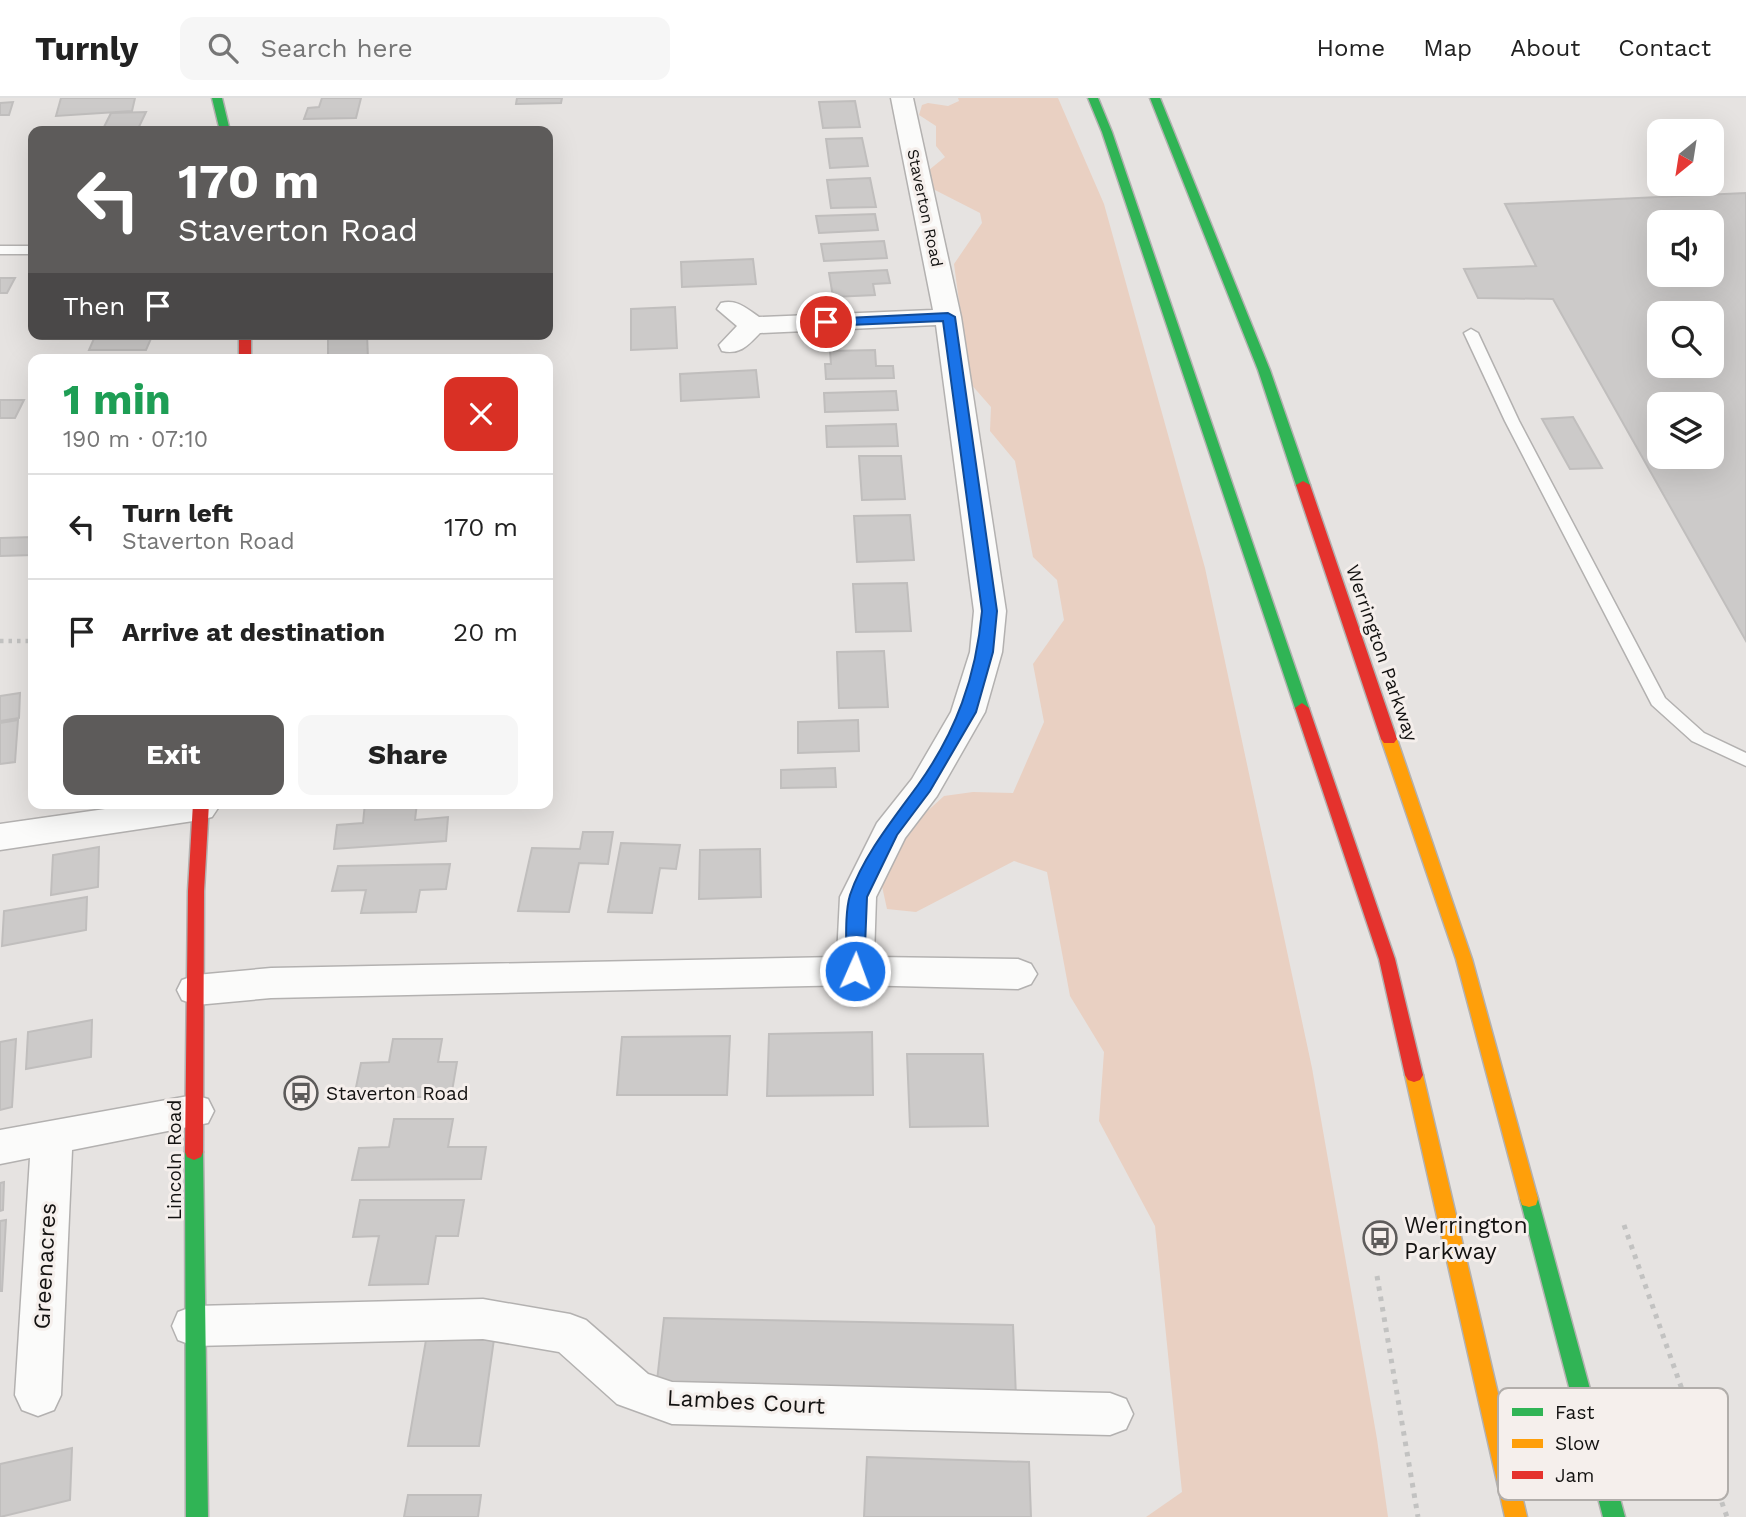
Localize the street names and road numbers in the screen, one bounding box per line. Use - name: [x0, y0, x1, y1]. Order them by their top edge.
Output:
- street label: Staverton Road: [903, 147, 947, 269]
- street label: Werrington Parkway: [1341, 562, 1423, 744]
- street label: Lincoln Road: [163, 1100, 186, 1220]
- street label: Greenacres: [28, 1202, 62, 1330]
- street label: Lambes Court: [666, 1384, 826, 1420]

